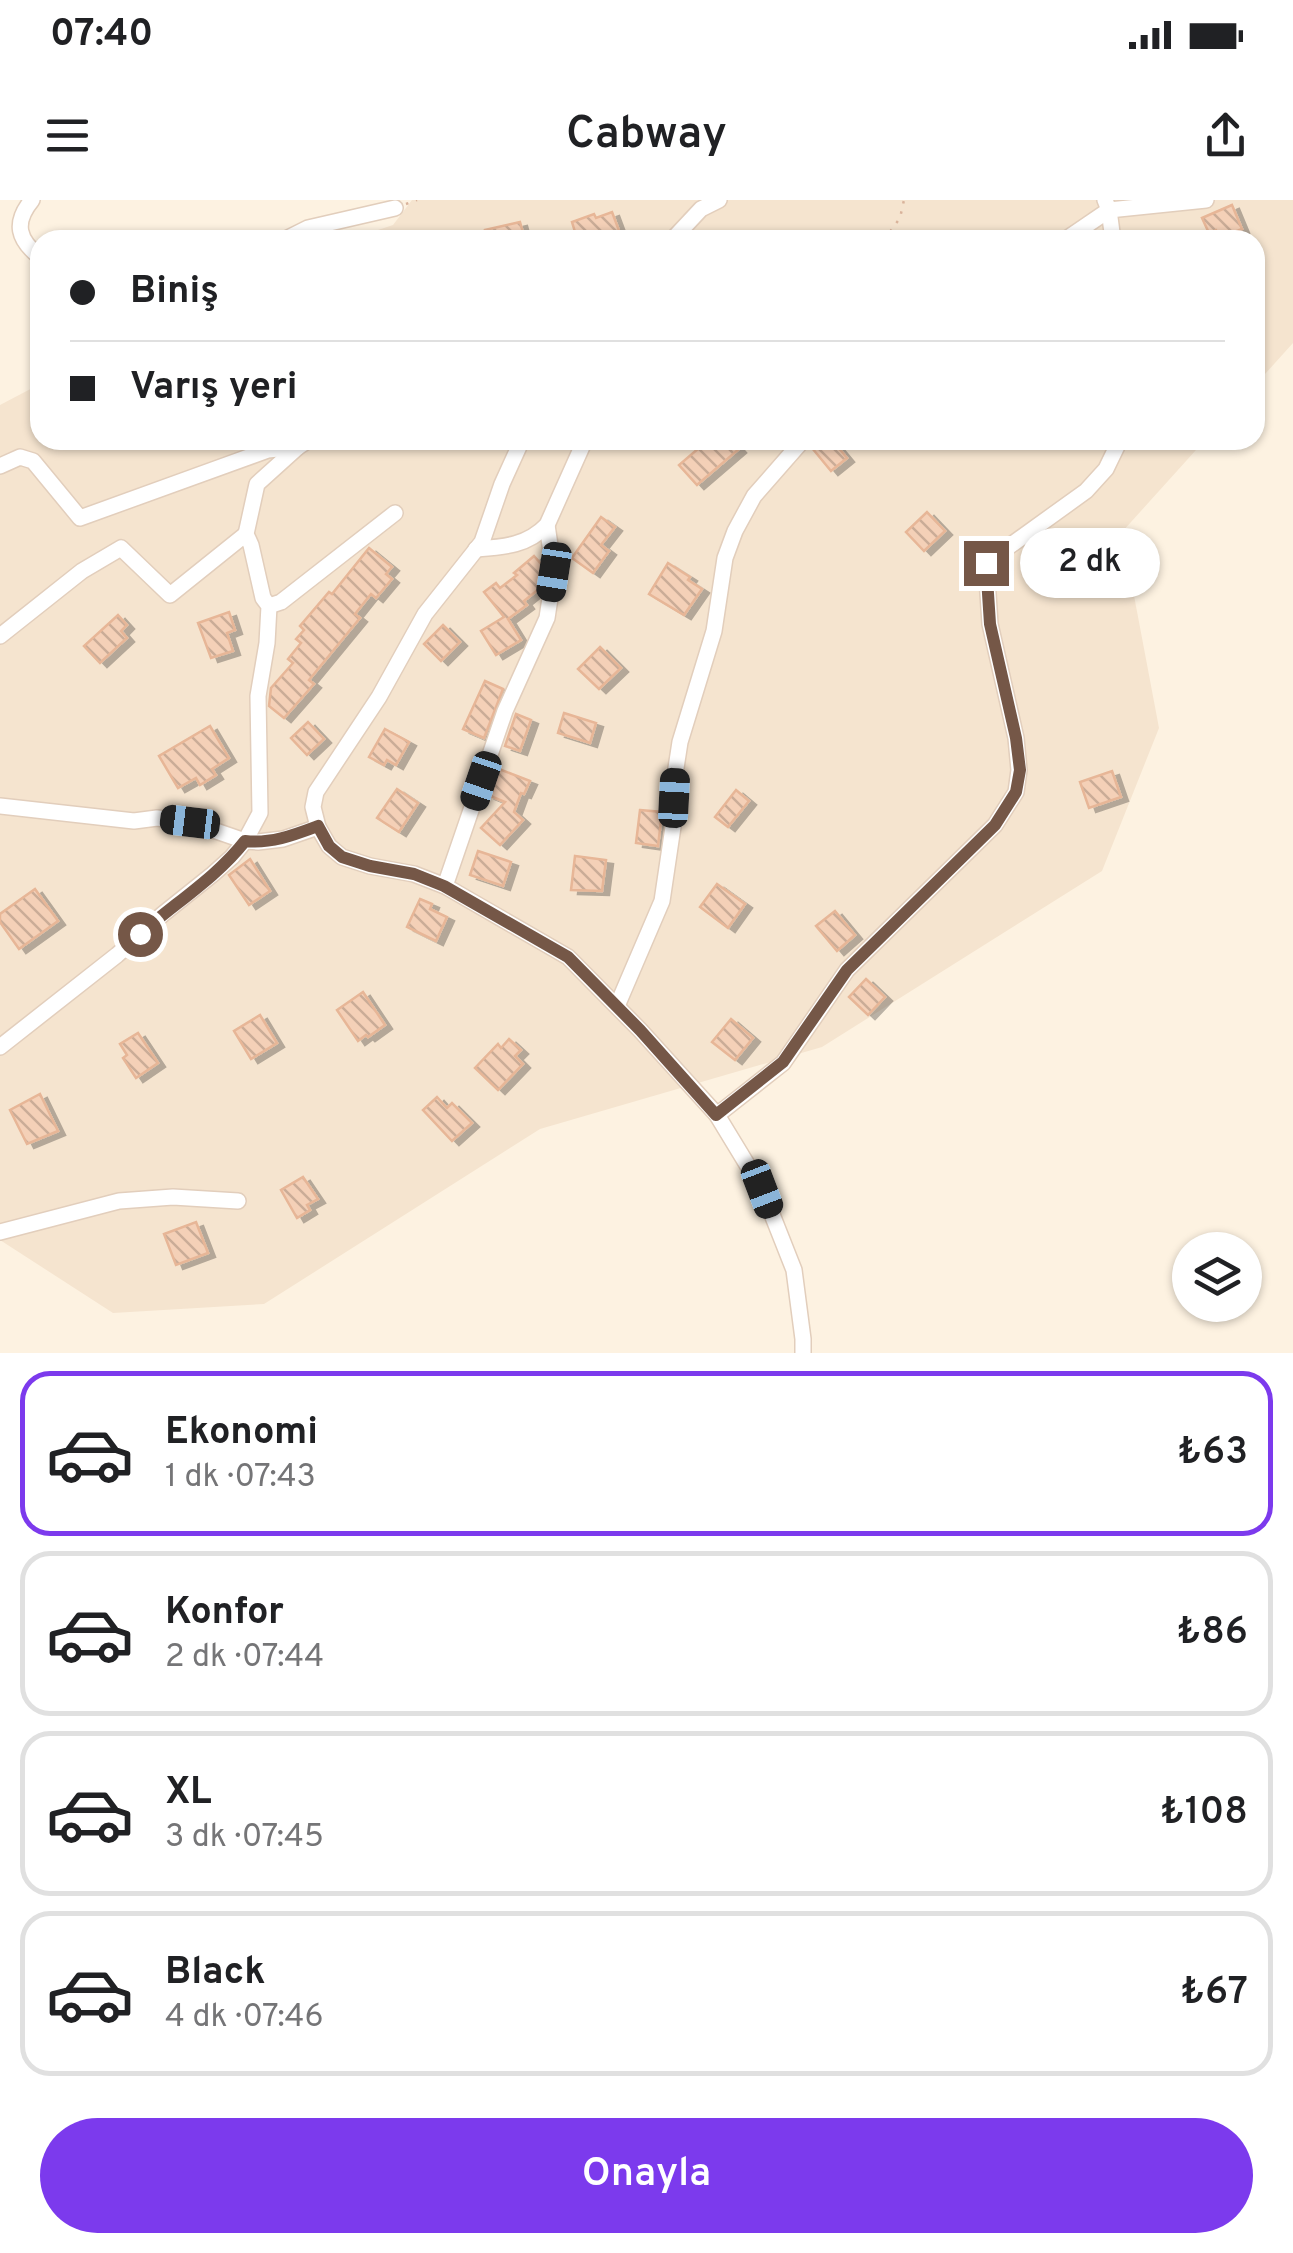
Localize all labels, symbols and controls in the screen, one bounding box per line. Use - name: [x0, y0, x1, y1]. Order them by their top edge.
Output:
- text: 07:40: [50, 11, 153, 60]
- text: Cabway: [566, 107, 727, 164]
- icon: menu: [40, 108, 95, 163]
- icon: share: [1198, 108, 1253, 163]
- text: Biniş: [130, 268, 219, 317]
- text: Varış yeri: [130, 364, 298, 413]
- callout: 2 dk: [1021, 528, 1161, 598]
- car: [534, 540, 574, 604]
- route end: [964, 541, 1009, 586]
- text: 2 dk: [1058, 543, 1122, 583]
- car: [457, 748, 505, 814]
- car: [657, 767, 691, 829]
- car: [158, 803, 222, 841]
- route start: [118, 912, 163, 957]
- car: [737, 1156, 787, 1222]
- map controls: [1172, 1232, 1262, 1322]
- button: layers: [1172, 1232, 1262, 1322]
- icon: car: [45, 1409, 135, 1499]
- text: Ekonomi: [165, 1409, 318, 1458]
- text: ₺63: [1177, 1429, 1248, 1478]
- text: 1 dk · 07:43: [165, 1458, 316, 1498]
- icon: car: [45, 1589, 135, 1679]
- text: Konfor: [165, 1589, 284, 1638]
- text: ₺86: [1176, 1609, 1248, 1658]
- text: 2 dk · 07:44: [165, 1638, 324, 1678]
- icon: car: [45, 1769, 135, 1859]
- text: XL: [165, 1769, 212, 1818]
- text: ₺108: [1160, 1789, 1248, 1838]
- text: 3 dk · 07:45: [165, 1818, 324, 1858]
- icon: car: [45, 1949, 135, 2039]
- text: Black: [165, 1949, 265, 1998]
- text: ₺67: [1180, 1969, 1248, 2018]
- text: 4 dk · 07:46: [165, 1998, 324, 2038]
- button: Onayla: [40, 2118, 1253, 2233]

